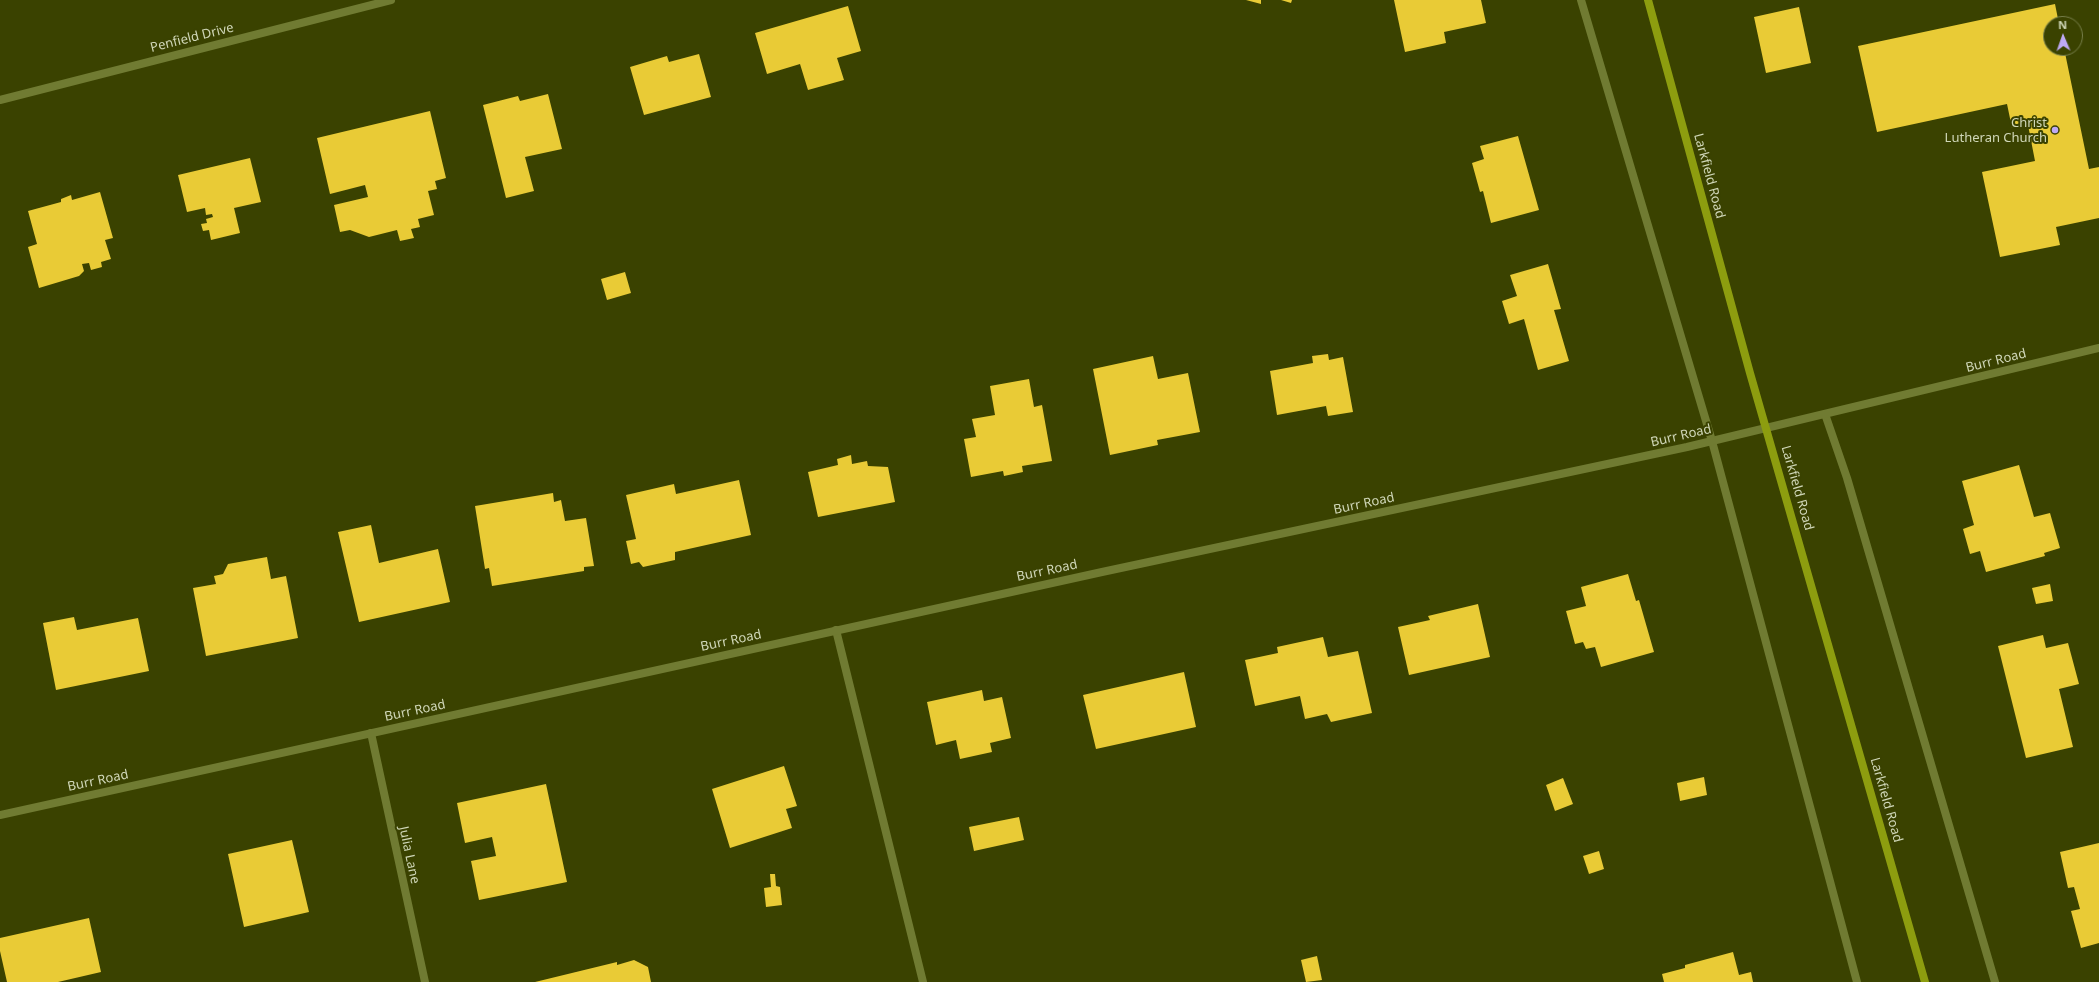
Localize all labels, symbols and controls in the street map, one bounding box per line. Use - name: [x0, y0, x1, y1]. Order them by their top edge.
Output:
- north arrow: [2043, 16, 2083, 56]
- text: N: [2058, 17, 2067, 32]
- street label: Penfield Drive: [149, 20, 235, 56]
- place label: Christ Lutheran Church: [1945, 115, 2047, 146]
- marker: Christ Lutheran Church: [2050, 125, 2060, 135]
- street label: Larkfield Road: [1690, 132, 1728, 220]
- street label: Burr Road: [1964, 346, 2028, 376]
- street label: Burr Road: [1649, 421, 1713, 451]
- street label: Larkfield Road: [1777, 444, 1817, 532]
- street label: Burr Road: [1332, 490, 1396, 518]
- street label: Burr Road: [1015, 557, 1079, 585]
- street label: Burr Road: [699, 627, 763, 655]
- street label: Burr Road: [383, 697, 447, 725]
- street label: Larkfield Road: [1866, 756, 1906, 844]
- street label: Burr Road: [66, 767, 130, 795]
- street label: Julia Lane: [395, 825, 423, 885]

